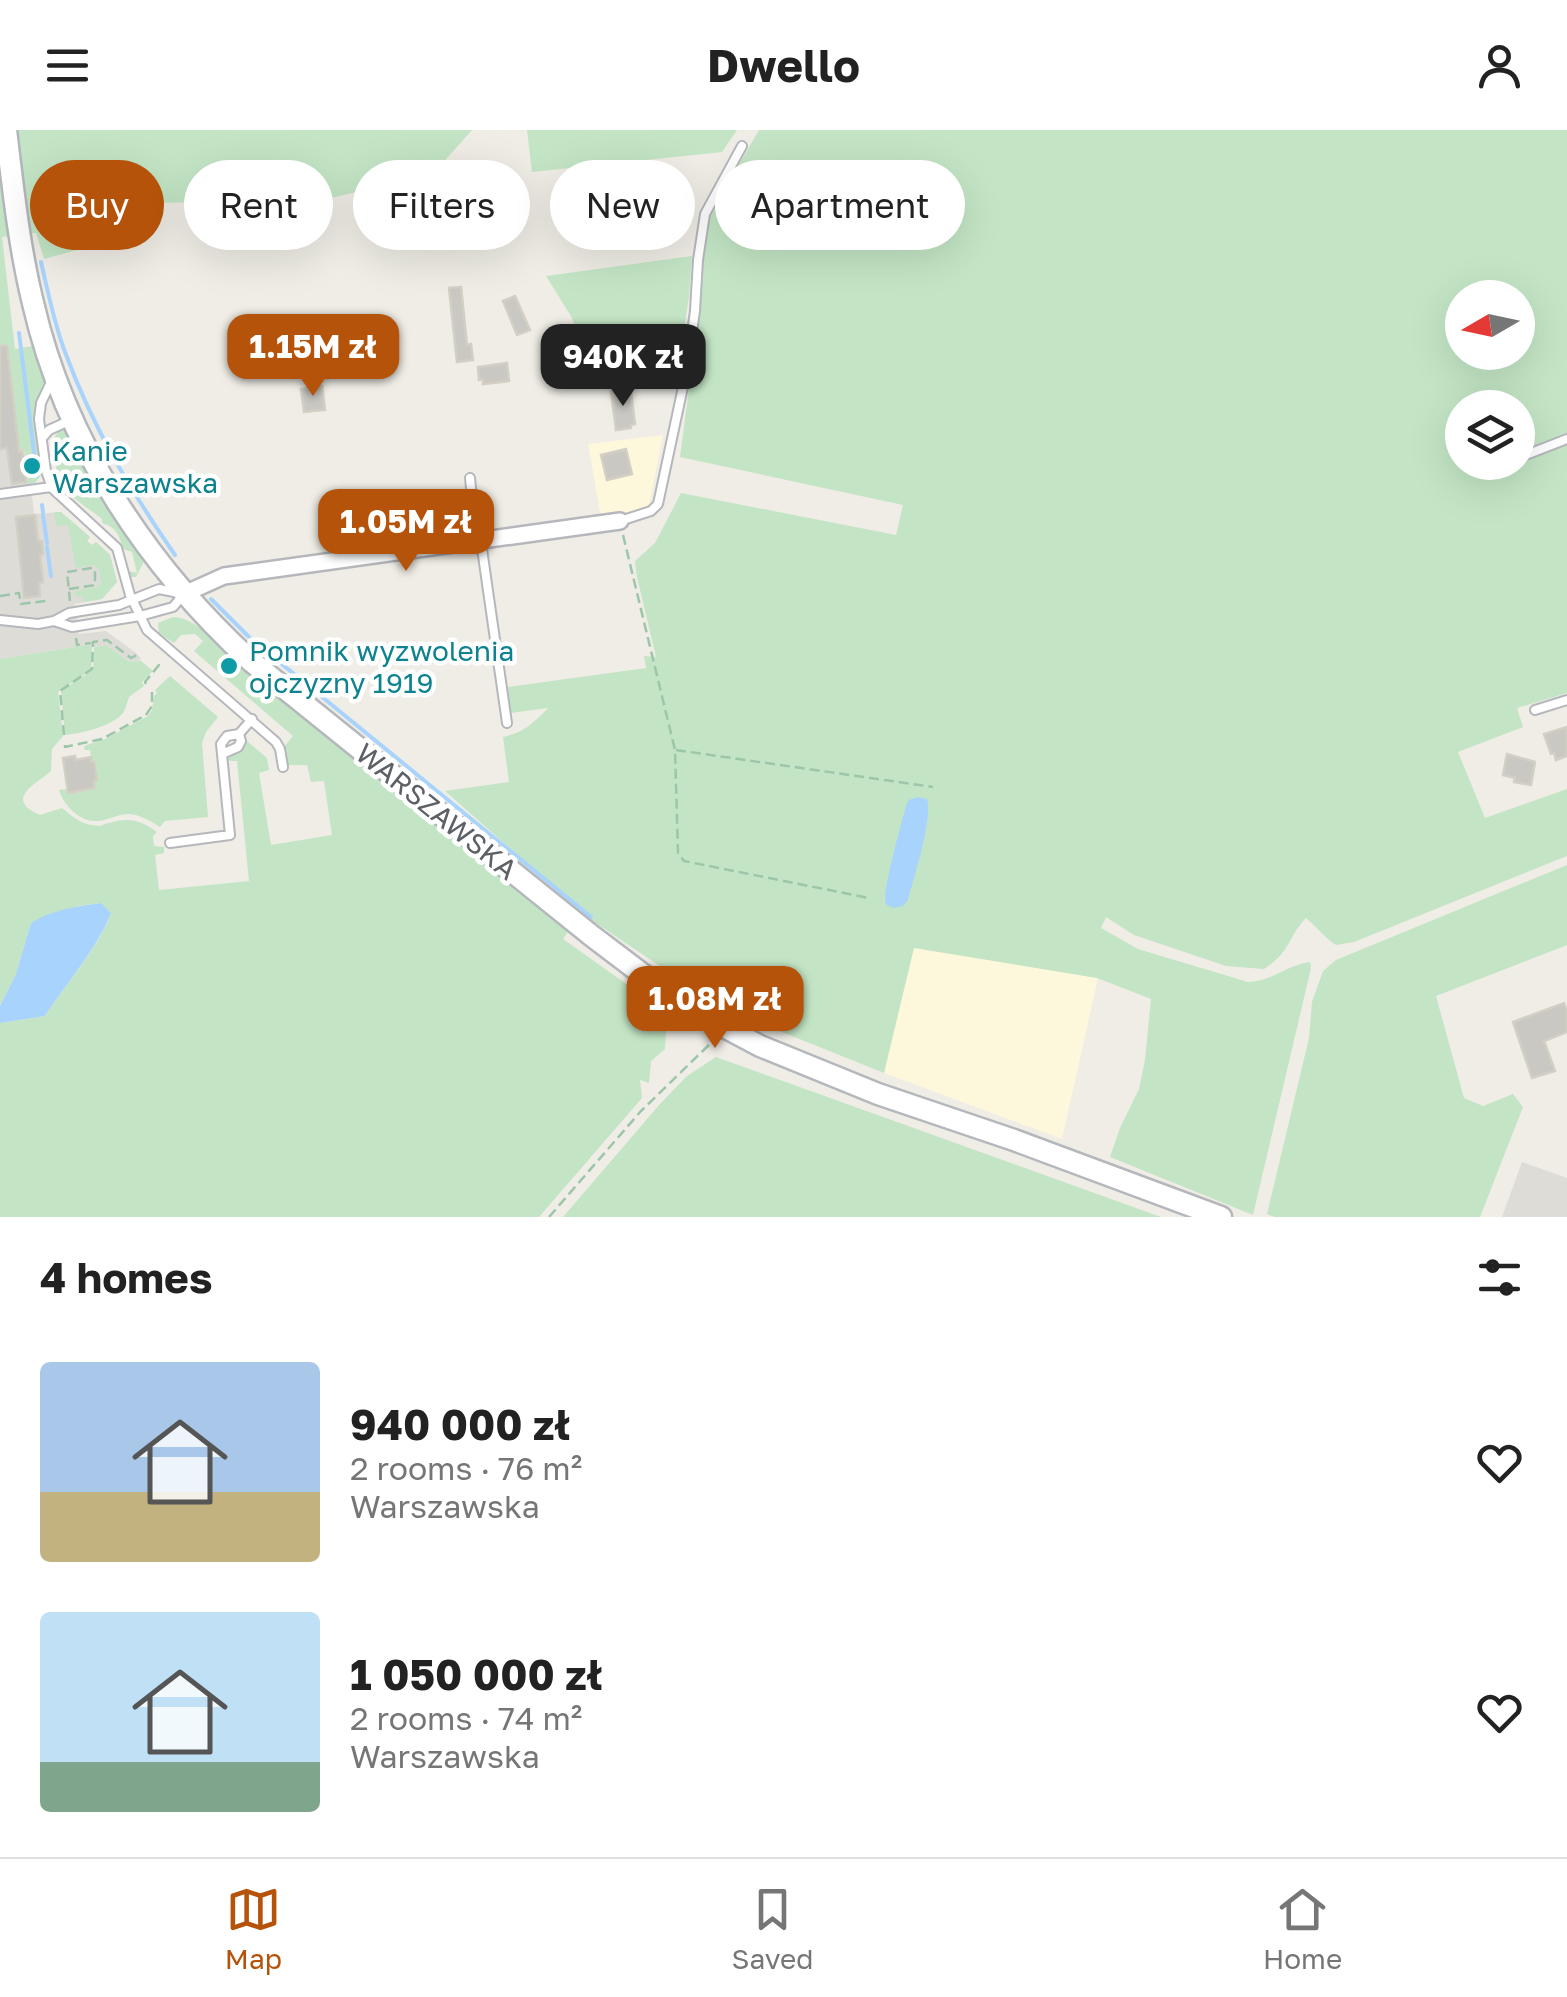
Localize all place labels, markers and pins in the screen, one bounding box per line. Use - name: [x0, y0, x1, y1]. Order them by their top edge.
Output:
- pin: 1.15M zł: [210, 314, 416, 399]
- pin: 940K zł: [531, 324, 715, 409]
- place label: Kanie Warszawska: [52, 434, 218, 499]
- marker: Kanie Warszawska: [21, 455, 43, 477]
- pin: 1.05M zł: [303, 489, 509, 574]
- place label: Pomnik wyzwolenia ojczyzny 1919: [249, 634, 514, 699]
- marker: Pomnik wyzwolenia ojczyzny 1919: [218, 655, 240, 677]
- pin: 1.08M zł: [612, 966, 818, 1051]

